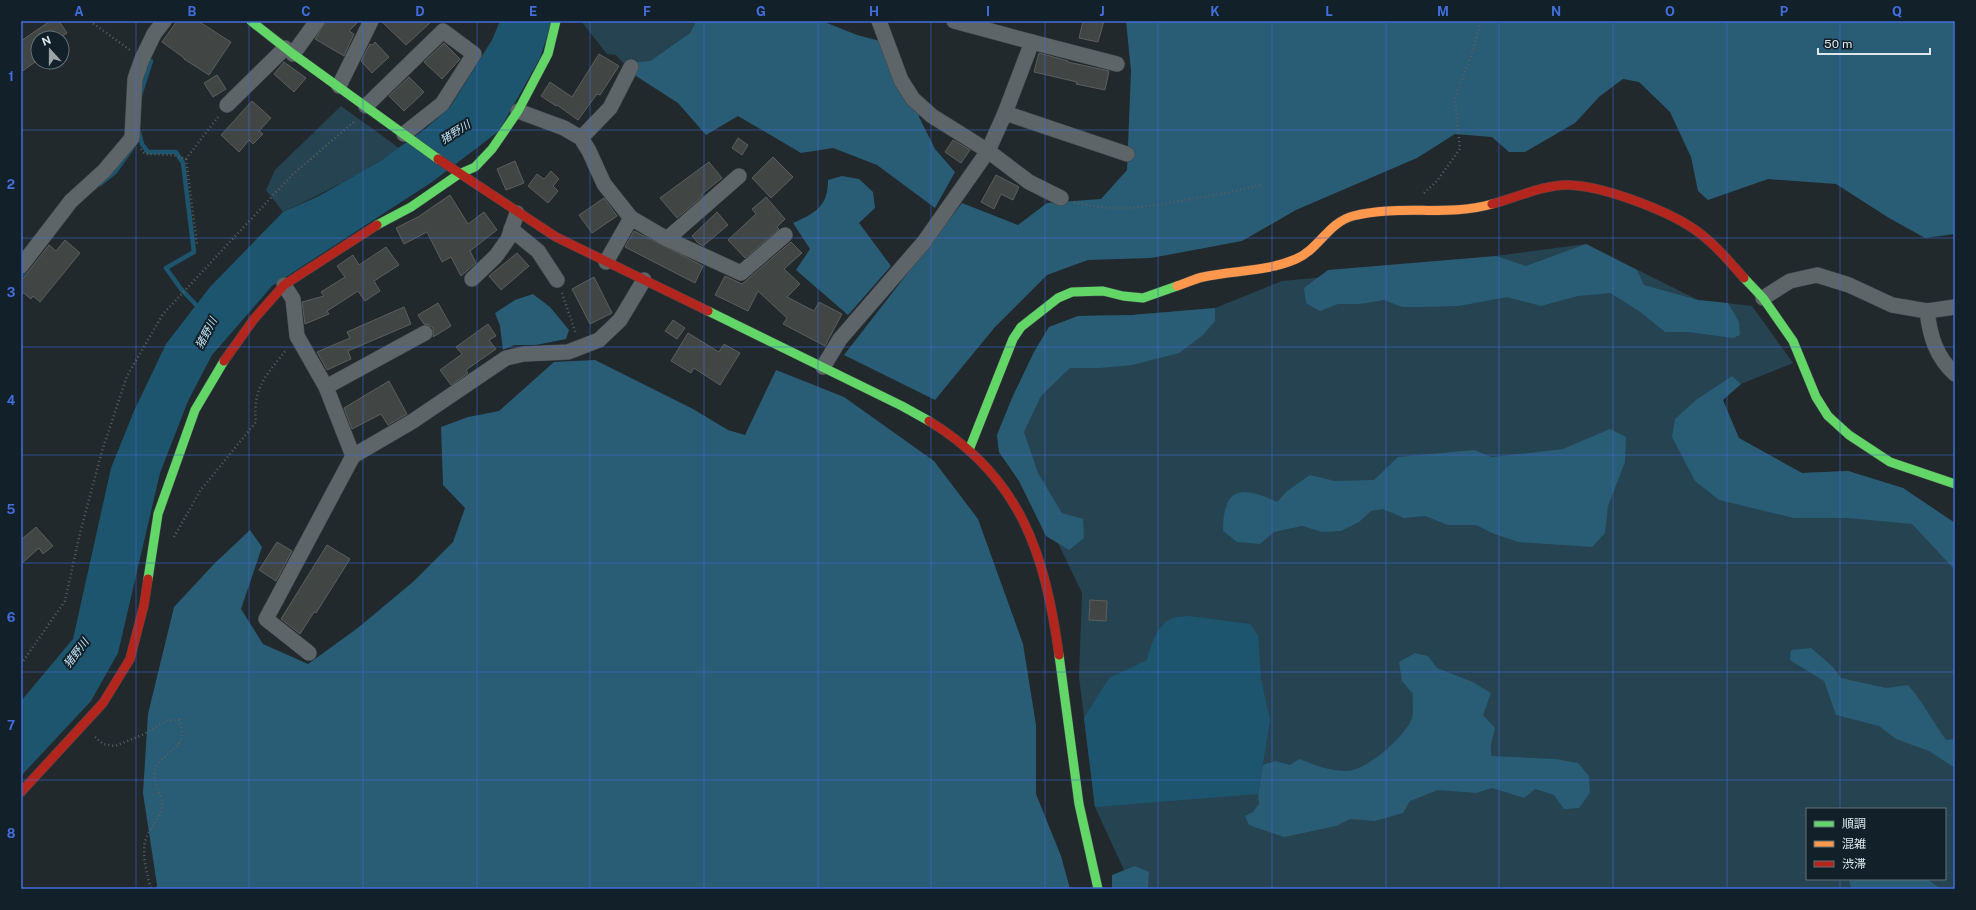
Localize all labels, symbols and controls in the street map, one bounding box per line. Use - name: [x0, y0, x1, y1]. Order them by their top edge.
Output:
- text: A: [74, 4, 84, 19]
- text: B: [188, 4, 197, 19]
- text: C: [301, 4, 311, 19]
- text: D: [415, 4, 425, 19]
- text: E: [529, 4, 537, 19]
- text: F: [643, 4, 651, 19]
- text: G: [756, 4, 766, 19]
- text: H: [869, 4, 879, 19]
- text: I: [986, 4, 990, 19]
- text: J: [1099, 4, 1105, 19]
- text: K: [1210, 4, 1220, 19]
- text: L: [1325, 4, 1333, 19]
- text: M: [1437, 4, 1449, 19]
- text: N: [1551, 4, 1561, 19]
- text: O: [1665, 4, 1675, 19]
- text: P: [1780, 4, 1789, 19]
- text: Q: [1892, 4, 1902, 19]
- north arrow: [30, 30, 70, 70]
- scale bar: [1818, 30, 1930, 56]
- text: N: [40, 34, 53, 48]
- text: 50 m: [1824, 37, 1852, 51]
- text: 1: [8, 69, 14, 84]
- water label: 猪野川: [438, 118, 473, 146]
- text: 2: [7, 177, 15, 192]
- text: 3: [7, 285, 16, 300]
- water label: 猪野川: [193, 315, 220, 350]
- text: 4: [7, 393, 16, 408]
- text: 5: [7, 502, 16, 517]
- text: 6: [7, 610, 16, 625]
- water label: 猪野川: [61, 635, 91, 670]
- text: 7: [7, 718, 15, 733]
- legend: [1806, 808, 1946, 880]
- text: 順調: [1842, 817, 1866, 831]
- text: 8: [7, 826, 16, 841]
- text: 混雑: [1842, 837, 1866, 851]
- text: 渋滞: [1842, 857, 1866, 871]

